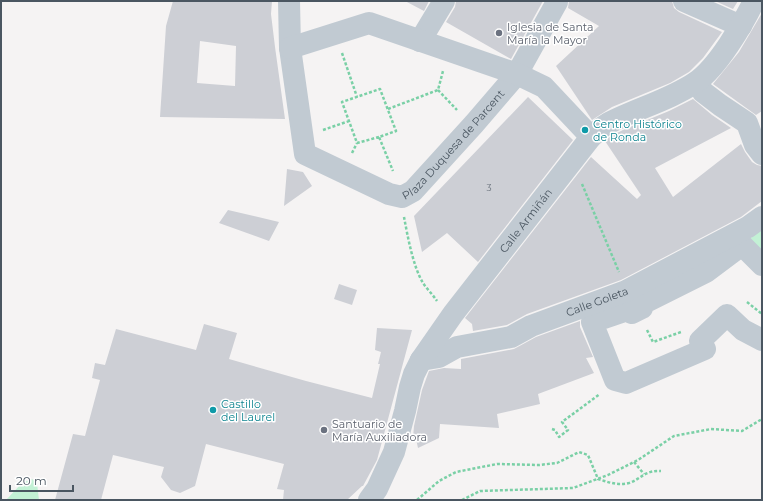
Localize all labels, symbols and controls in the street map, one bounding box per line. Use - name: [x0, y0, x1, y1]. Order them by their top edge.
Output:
- place label: Iglesia de Santa María la Mayor: [507, 20, 594, 47]
- marker: Iglesia de Santa María la Mayor: [494, 28, 504, 38]
- street label: Plaza Duquesa de Parcent: [399, 86, 508, 203]
- place label: Centro Histórico de Ronda: [593, 117, 682, 144]
- marker: Centro Histórico de Ronda: [580, 125, 590, 135]
- house number: 3: [486, 182, 492, 193]
- street label: Calle Armiñán: [496, 186, 555, 256]
- street label: Calle Goleta: [564, 284, 630, 320]
- place label: Castillo del Laurel: [221, 397, 275, 424]
- marker: Castillo del Laurel: [208, 405, 218, 415]
- place label: Santuario de María Auxiliadora: [332, 417, 427, 444]
- marker: Santuario de María Auxiliadora: [319, 425, 329, 435]
- scale bar: [10, 467, 73, 493]
- text: 20 m: [16, 473, 47, 488]

